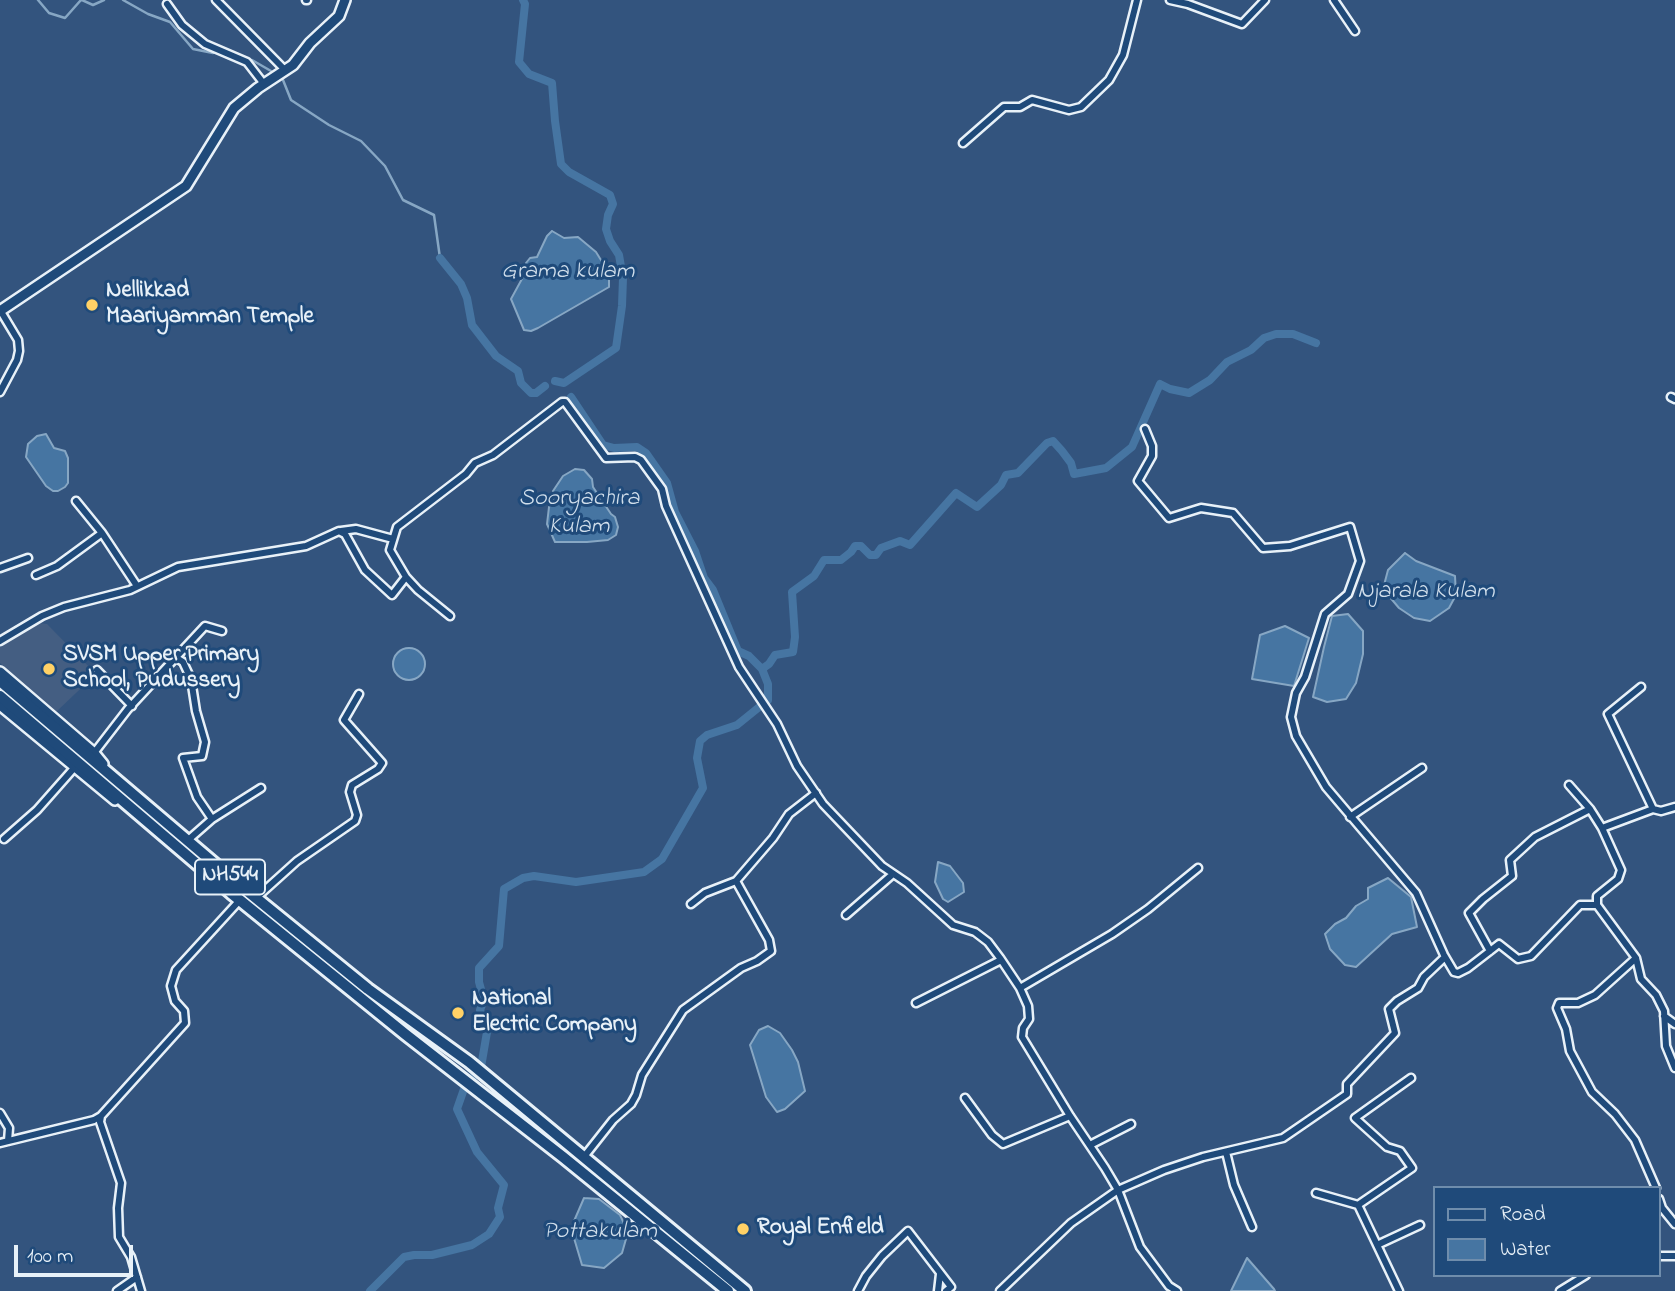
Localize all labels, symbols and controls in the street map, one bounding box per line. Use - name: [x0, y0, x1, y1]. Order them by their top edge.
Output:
- water label: Grama kulam: [502, 259, 634, 287]
- place label: Nellikkad Maariyamman Temple: [106, 278, 314, 332]
- marker: Nellikkad Maariyamman Temple: [84, 297, 100, 313]
- water label: Sooryachira Kulam: [519, 486, 639, 542]
- water label: Njarala Kulam: [1357, 579, 1495, 607]
- place label: SVSM Upper Primary School, Pudussery: [63, 642, 259, 696]
- marker: SVSM Upper Primary School, Pudussery: [41, 661, 57, 677]
- road number: NH544: [195, 860, 265, 894]
- place label: National Electric Company: [472, 986, 637, 1040]
- marker: National Electric Company: [450, 1005, 466, 1021]
- legend: [1434, 1186, 1661, 1277]
- text: Road: [1500, 1200, 1546, 1230]
- place label: Royal Enfield: [757, 1215, 884, 1243]
- water label: Pottakulam: [543, 1219, 657, 1247]
- marker: Royal Enfield: [735, 1221, 751, 1237]
- scale bar: [18, 1232, 136, 1276]
- text: Water: [1500, 1235, 1551, 1265]
- text: 100 m: [27, 1242, 73, 1272]

